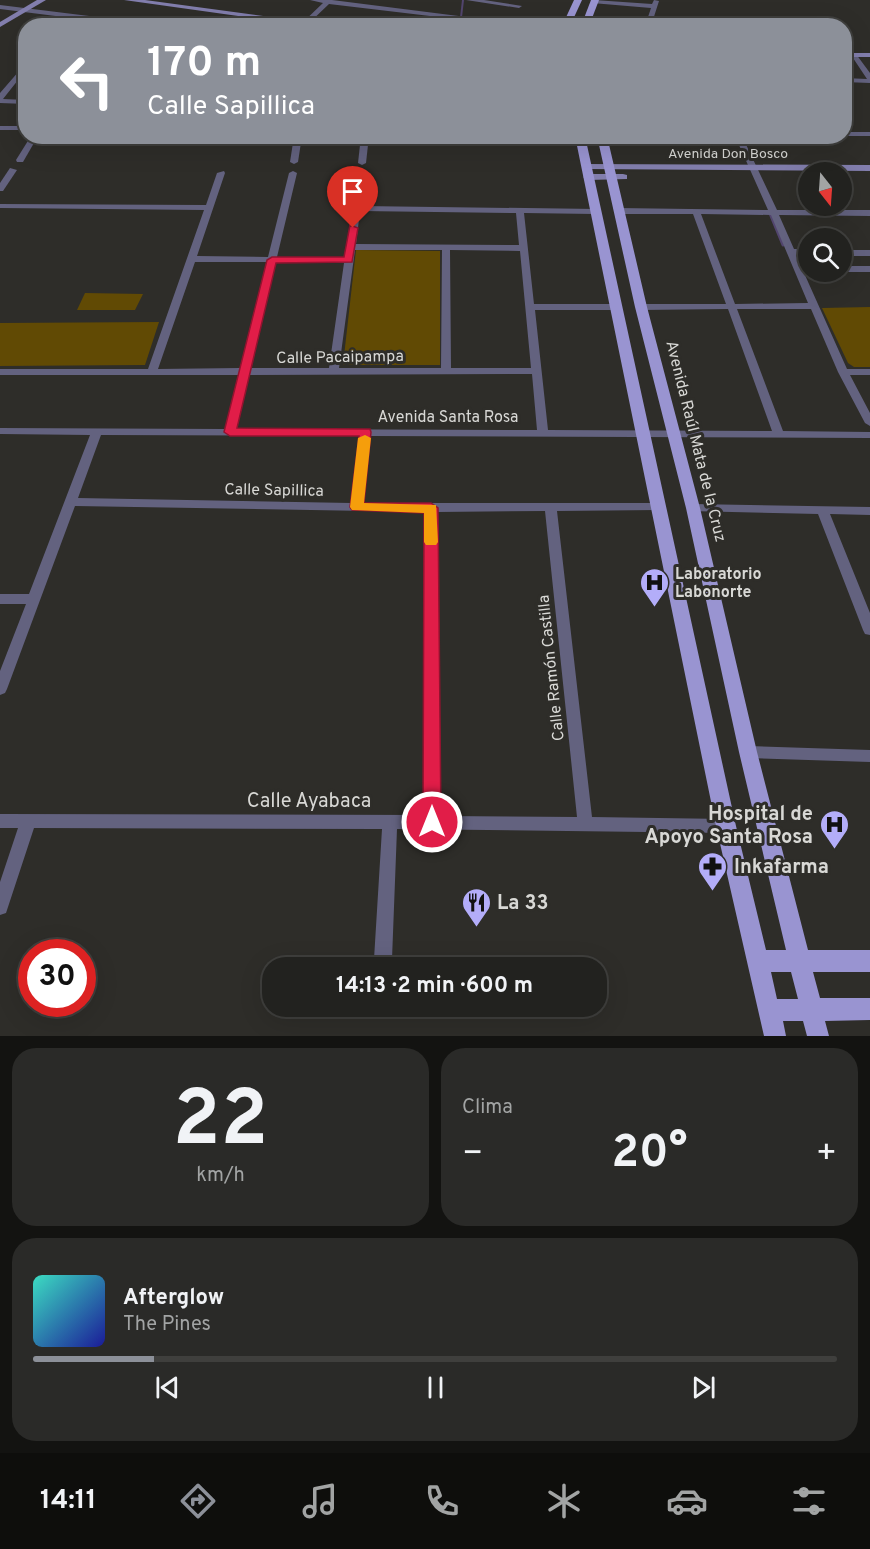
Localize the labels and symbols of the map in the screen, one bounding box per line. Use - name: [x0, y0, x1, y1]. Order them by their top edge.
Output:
- street label: Avenida Don Bosco: [668, 146, 788, 163]
- north arrow: [798, 162, 852, 216]
- pin: [327, 166, 378, 228]
- street label: Avenida Raúl Mata de la Cruz: [660, 339, 730, 544]
- street label: Calle Pacaipampa: [276, 347, 404, 369]
- street label: Avenida Santa Rosa: [378, 408, 519, 428]
- street label: Calle Sapillica: [224, 480, 324, 502]
- place label: Laboratorio Labonorte: [675, 565, 762, 603]
- hospital icon: Laboratorio Labonorte: [638, 566, 670, 608]
- street label: Calle Ramón Castilla: [534, 594, 570, 742]
- street label: Calle Ayabaca: [247, 789, 371, 815]
- position arrow: [400, 790, 464, 854]
- place label: Hospital de Apoyo Santa Rosa: [644, 802, 813, 851]
- hospital icon: Hospital de Apoyo Santa Rosa: [818, 808, 850, 850]
- pharmacy icon: Inkafarma: [697, 850, 729, 892]
- place label: Inkafarma: [734, 855, 829, 881]
- restaurant icon: La 33: [460, 886, 492, 928]
- place label: La 33: [497, 891, 548, 917]
- speed limit sign: 30: [18, 939, 96, 1017]

